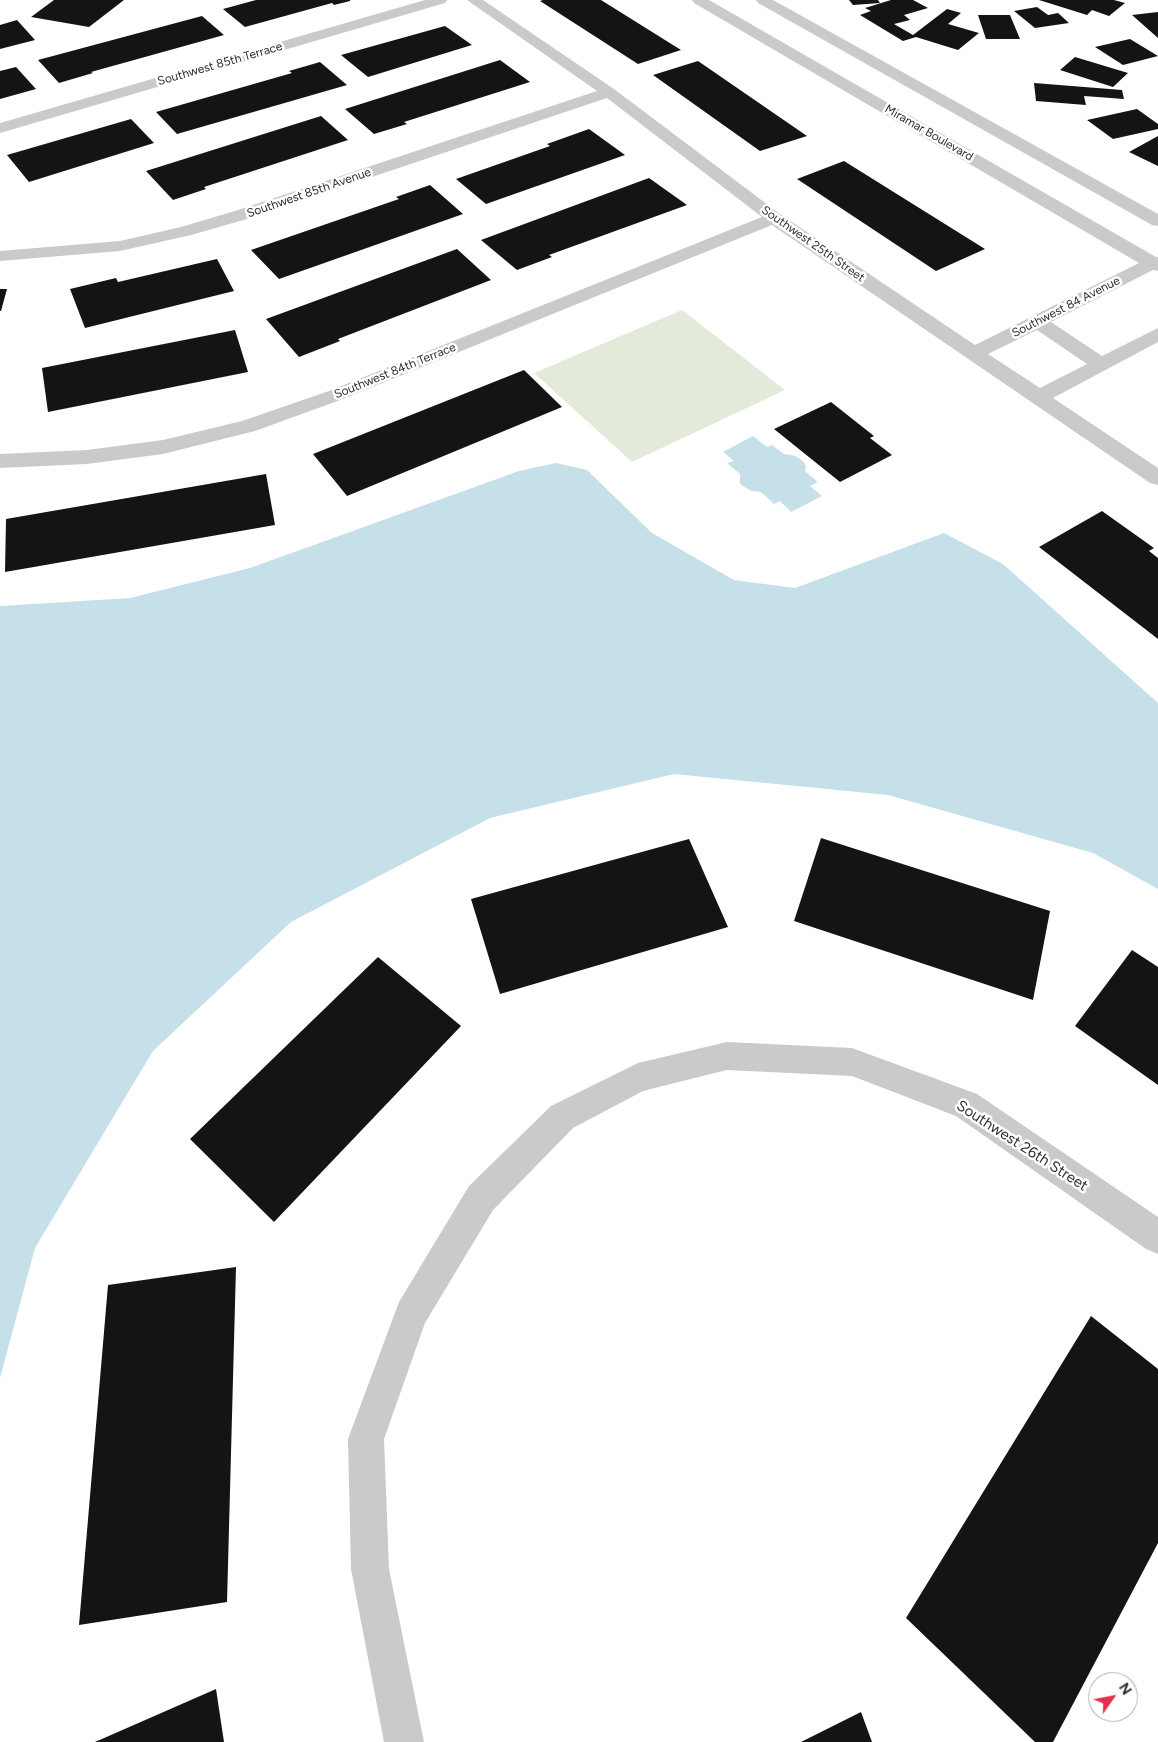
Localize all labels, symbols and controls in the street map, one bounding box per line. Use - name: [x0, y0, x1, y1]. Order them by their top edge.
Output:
- street label: Southwest 85th Terrace: [156, 39, 284, 89]
- street label: Miramar Boulevard: [882, 102, 976, 164]
- street label: Southwest 85th Avenue: [245, 165, 373, 221]
- street label: Southwest 25th Street: [759, 203, 867, 285]
- street label: Southwest 84 Avenue: [1010, 273, 1122, 341]
- street label: Southwest 84th Terrace: [332, 340, 458, 402]
- street label: Southwest 26th Street: [953, 1097, 1091, 1195]
- north arrow: [1088, 1672, 1138, 1722]
- text: N: [1115, 1680, 1135, 1698]

